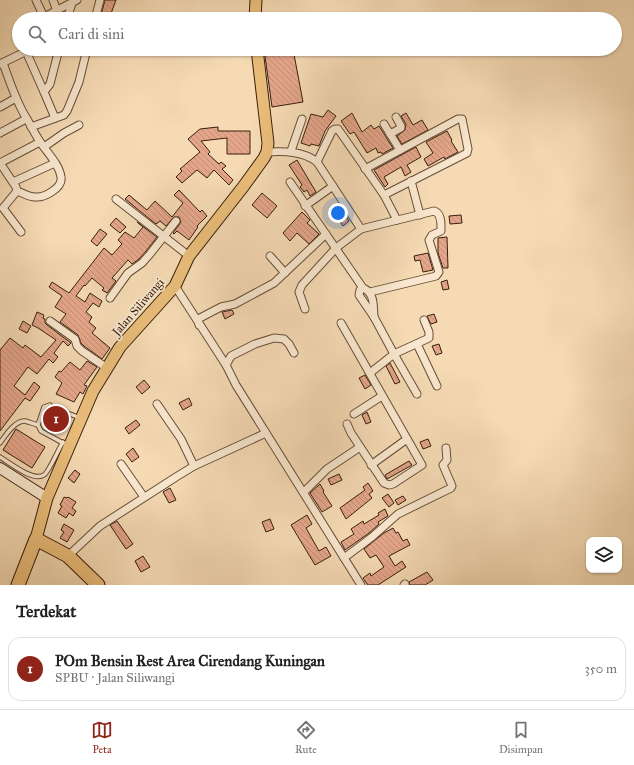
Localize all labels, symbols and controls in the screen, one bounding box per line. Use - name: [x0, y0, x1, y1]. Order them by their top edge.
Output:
- search box: [12, 12, 622, 56]
- icon: search: [26, 23, 48, 45]
- text: Cari di sini: [58, 25, 124, 43]
- your location: [328, 203, 348, 223]
- street label: Jalan Siliwangi: [108, 275, 168, 341]
- pin: 1: [43, 404, 69, 434]
- map controls: [586, 537, 622, 573]
- button: layers: [586, 537, 622, 573]
- text: Terdekat: [16, 601, 76, 622]
- text: POm Bensin Rest Area Cirendang Kuningan: [55, 652, 325, 670]
- text: 1: [27, 661, 33, 677]
- text: 350 m: [584, 661, 617, 677]
- text: SPBU · Jalan Siliwangi: [55, 670, 175, 686]
- tab: Peta: [91, 719, 113, 756]
- tab: Rute: [295, 719, 317, 756]
- tab: Disimpan: [499, 719, 543, 756]

